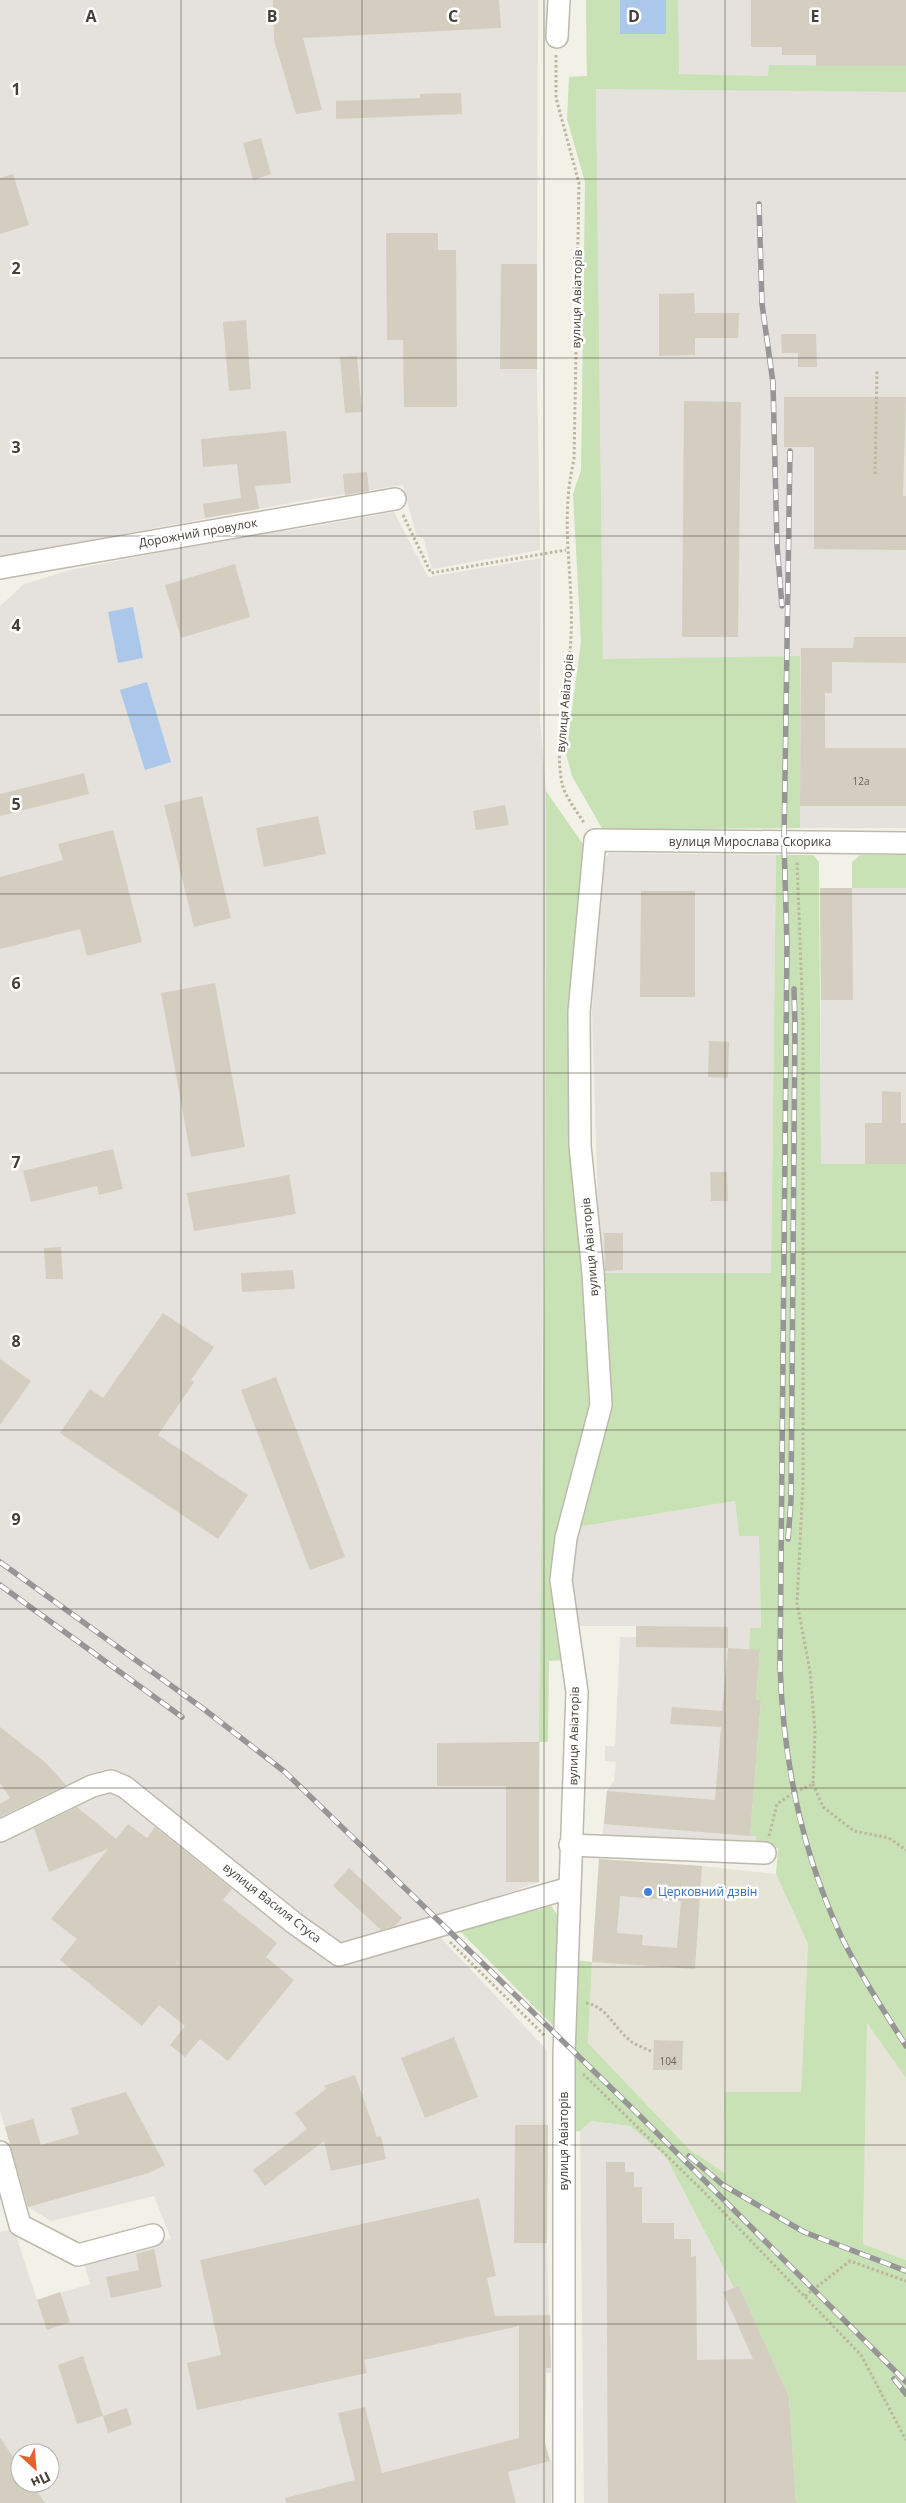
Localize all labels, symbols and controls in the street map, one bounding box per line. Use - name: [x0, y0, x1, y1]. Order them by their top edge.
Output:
- text: A: [85, 5, 97, 27]
- text: B: [267, 5, 277, 27]
- text: C: [448, 5, 458, 27]
- text: D: [628, 5, 640, 27]
- text: E: [811, 5, 820, 27]
- text: 1: [11, 78, 21, 100]
- street label: вулиця Авіаторів: [567, 249, 586, 349]
- text: 2: [11, 257, 21, 279]
- text: 3: [11, 436, 21, 458]
- street label: Дорожний провулок: [137, 514, 259, 551]
- text: 4: [11, 614, 21, 636]
- street label: вулиця Авіаторів: [552, 653, 577, 753]
- house number: 12а: [853, 774, 870, 788]
- text: 5: [11, 793, 21, 815]
- street label: вулиця Мирослава Скорика: [669, 833, 831, 850]
- text: 6: [11, 972, 21, 994]
- text: 7: [11, 1151, 21, 1173]
- street label: вулиця Авіаторів: [577, 1197, 602, 1297]
- text: 8: [11, 1330, 21, 1352]
- text: 9: [11, 1508, 21, 1530]
- street label: вулиця Авіаторів: [564, 1686, 583, 1786]
- street label: вулиця Василя Стуса: [220, 1859, 325, 1946]
- place label: Церковний дзвін: [658, 1883, 757, 1900]
- marker: Церковний дзвін: [642, 1886, 654, 1898]
- house number: 104: [659, 2054, 677, 2068]
- street label: вулиця Авіаторів: [555, 2091, 572, 2190]
- north arrow: [10, 2443, 60, 2493]
- text: Пн: [28, 2467, 54, 2493]

